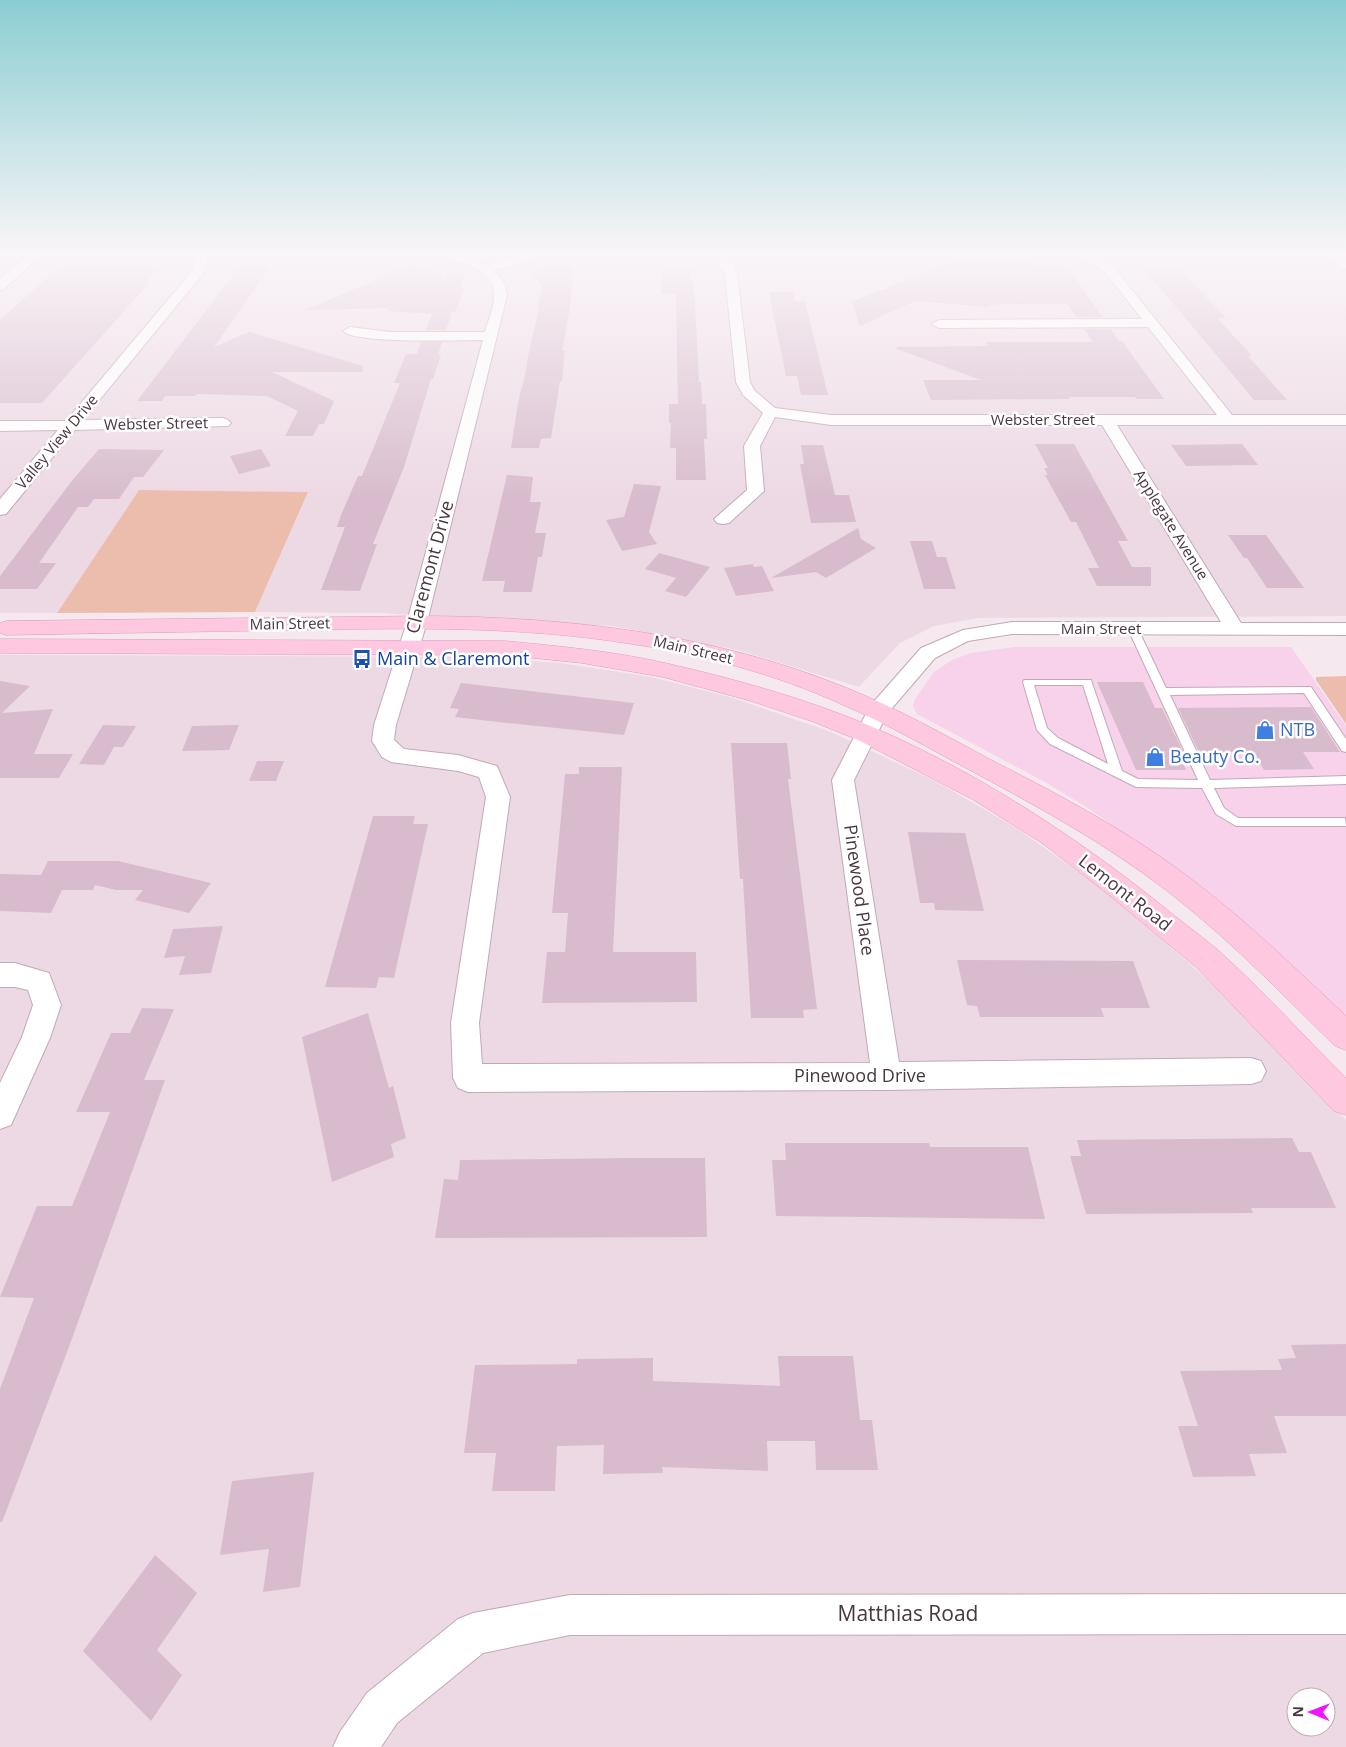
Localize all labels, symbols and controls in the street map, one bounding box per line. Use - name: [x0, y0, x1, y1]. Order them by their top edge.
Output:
- street label: Valley View Drive: [11, 390, 102, 493]
- street label: Webster Street: [991, 409, 1095, 429]
- street label: Webster Street: [104, 412, 208, 434]
- street label: Applegate Avenue: [1130, 466, 1214, 583]
- street label: Claremont Drive: [400, 497, 458, 636]
- street label: Main Street: [250, 612, 330, 634]
- street label: Main Street: [1061, 618, 1141, 638]
- street label: Main Street: [652, 630, 735, 668]
- place label: Main & Claremont: [377, 646, 530, 670]
- bus stop icon: Main & Claremont: [351, 648, 373, 670]
- place label: NTB: [1280, 717, 1315, 741]
- shop icon: NTB: [1254, 719, 1276, 741]
- place label: Beauty Co.: [1170, 744, 1260, 768]
- shop icon: Beauty Co.: [1144, 746, 1166, 768]
- street label: Pinewood Place: [839, 823, 881, 957]
- street label: Lemont Road: [1074, 848, 1177, 936]
- street label: Pinewood Drive: [794, 1063, 926, 1087]
- street label: Matthias Road: [838, 1599, 978, 1627]
- north arrow: [1286, 1687, 1336, 1737]
- text: N: [1288, 1706, 1307, 1718]

